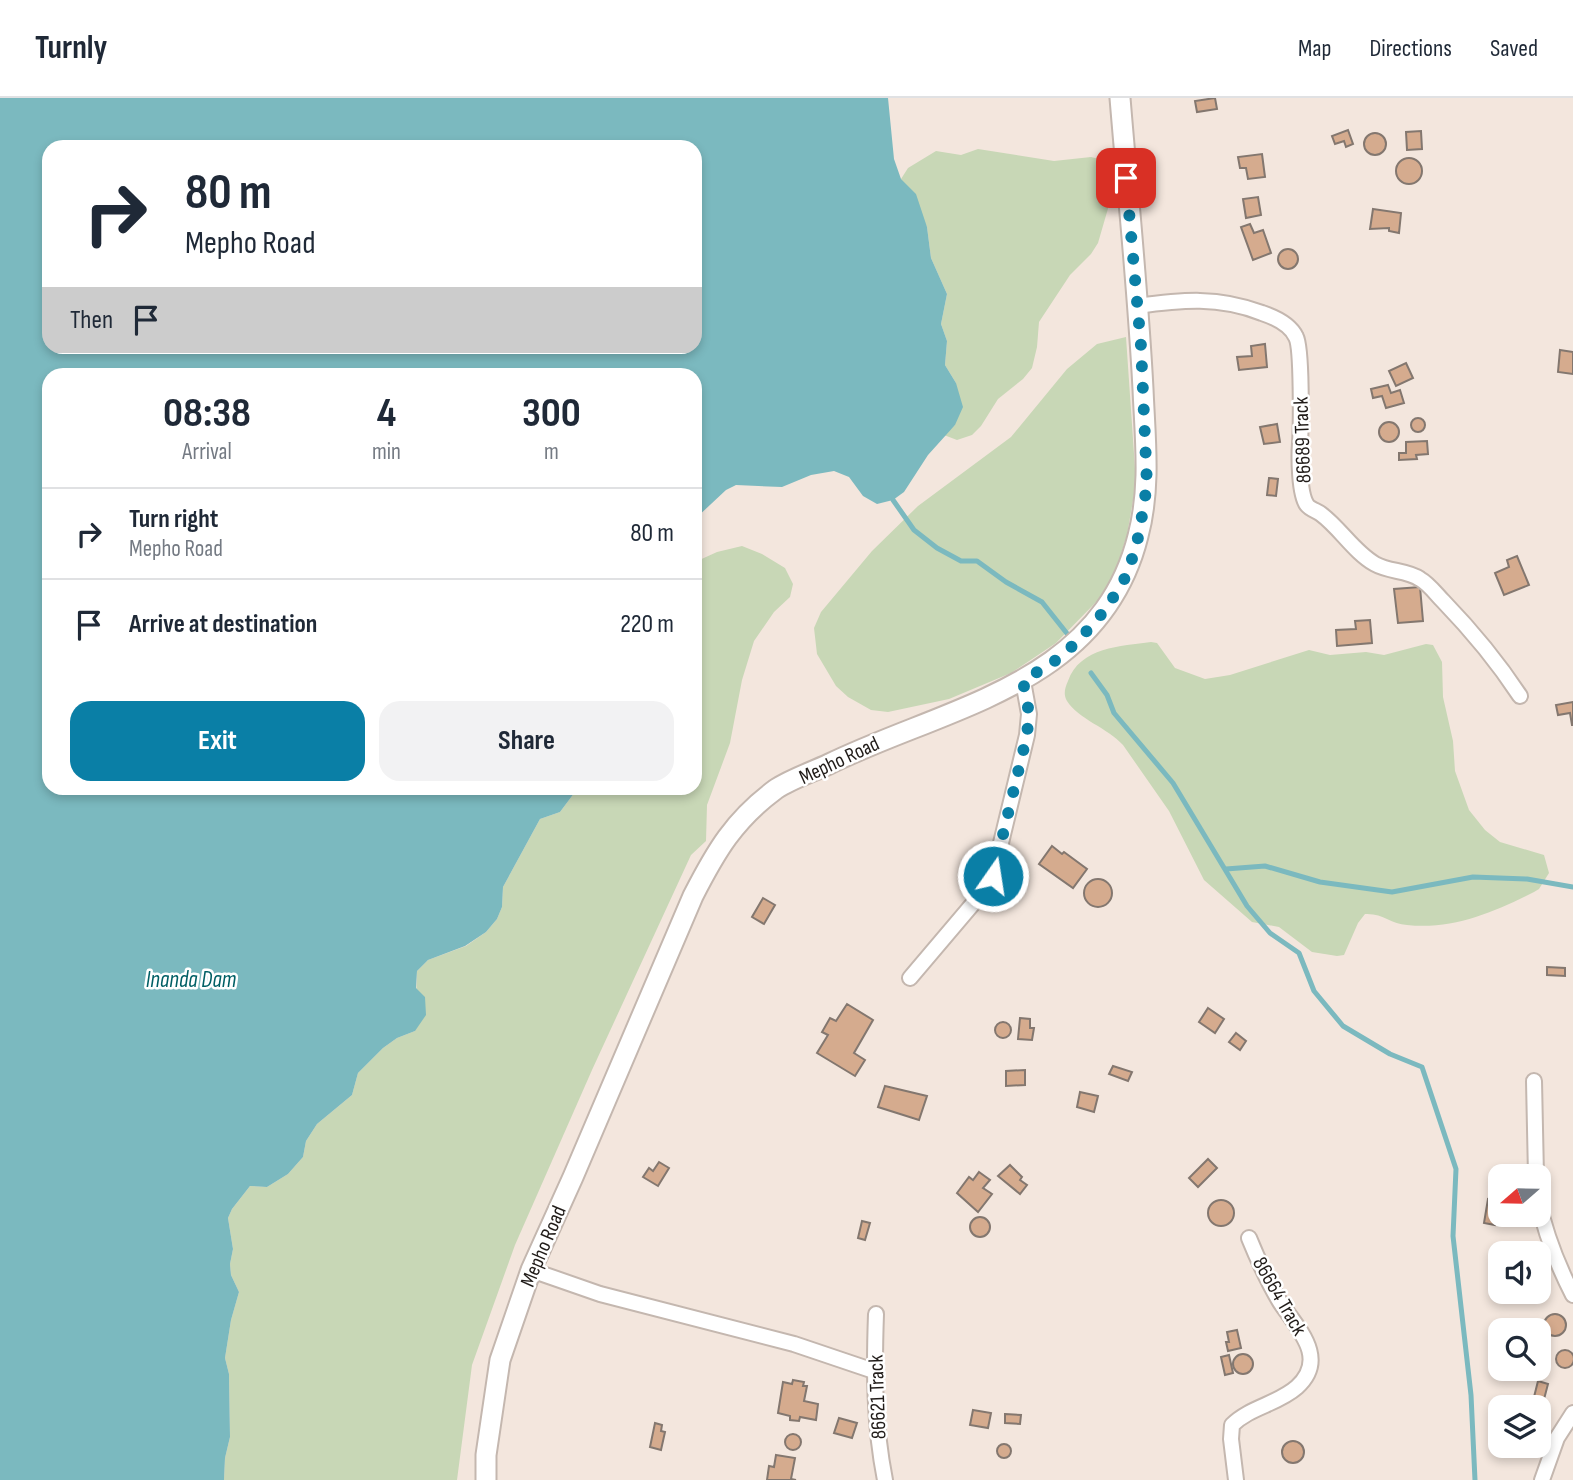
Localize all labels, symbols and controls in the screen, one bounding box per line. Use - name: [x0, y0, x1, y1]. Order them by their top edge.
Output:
- text: Turnly: [35, 28, 107, 68]
- text: Map: [1298, 34, 1331, 63]
- text: Directions: [1369, 34, 1452, 63]
- text: Saved: [1490, 34, 1538, 63]
- pin: [1096, 148, 1156, 208]
- icon: arrive: [1107, 159, 1145, 197]
- text: 80 m: [185, 164, 272, 223]
- icon: right: [70, 168, 161, 259]
- text: Mepho Road: [185, 224, 316, 263]
- icon: arrive: [127, 301, 165, 339]
- text: Then: [70, 305, 113, 336]
- text: 08:38: [163, 388, 251, 439]
- text: 4: [377, 388, 396, 439]
- text: 300: [522, 388, 581, 439]
- street label: 86689 Track: [1288, 396, 1317, 484]
- text: Arrival: [182, 438, 232, 466]
- text: min: [372, 438, 401, 466]
- text: m: [544, 438, 559, 466]
- text: Turn right: [129, 504, 218, 535]
- icon: right: [70, 515, 108, 553]
- text: 80 m: [630, 518, 674, 549]
- text: Mepho Road: [129, 535, 223, 563]
- icon: arrive: [70, 606, 108, 644]
- text: Arrive at destination: [129, 609, 317, 640]
- text: 220 m: [620, 609, 674, 640]
- button: Exit: [70, 701, 365, 781]
- button: Share: [379, 701, 674, 781]
- street label: Mepho Road: [795, 731, 883, 790]
- position arrow: [956, 839, 1030, 913]
- water label: Inanda Dam: [146, 966, 237, 994]
- north arrow: [1488, 1164, 1550, 1227]
- map controls: [1488, 1164, 1551, 1458]
- street label: Mepho Road: [515, 1202, 572, 1290]
- button: sound: [1488, 1241, 1551, 1304]
- street label: 86664 Track: [1247, 1253, 1312, 1340]
- button: search: [1488, 1318, 1551, 1381]
- street label: 86621 Track: [864, 1354, 891, 1440]
- button: layers: [1488, 1395, 1551, 1458]

